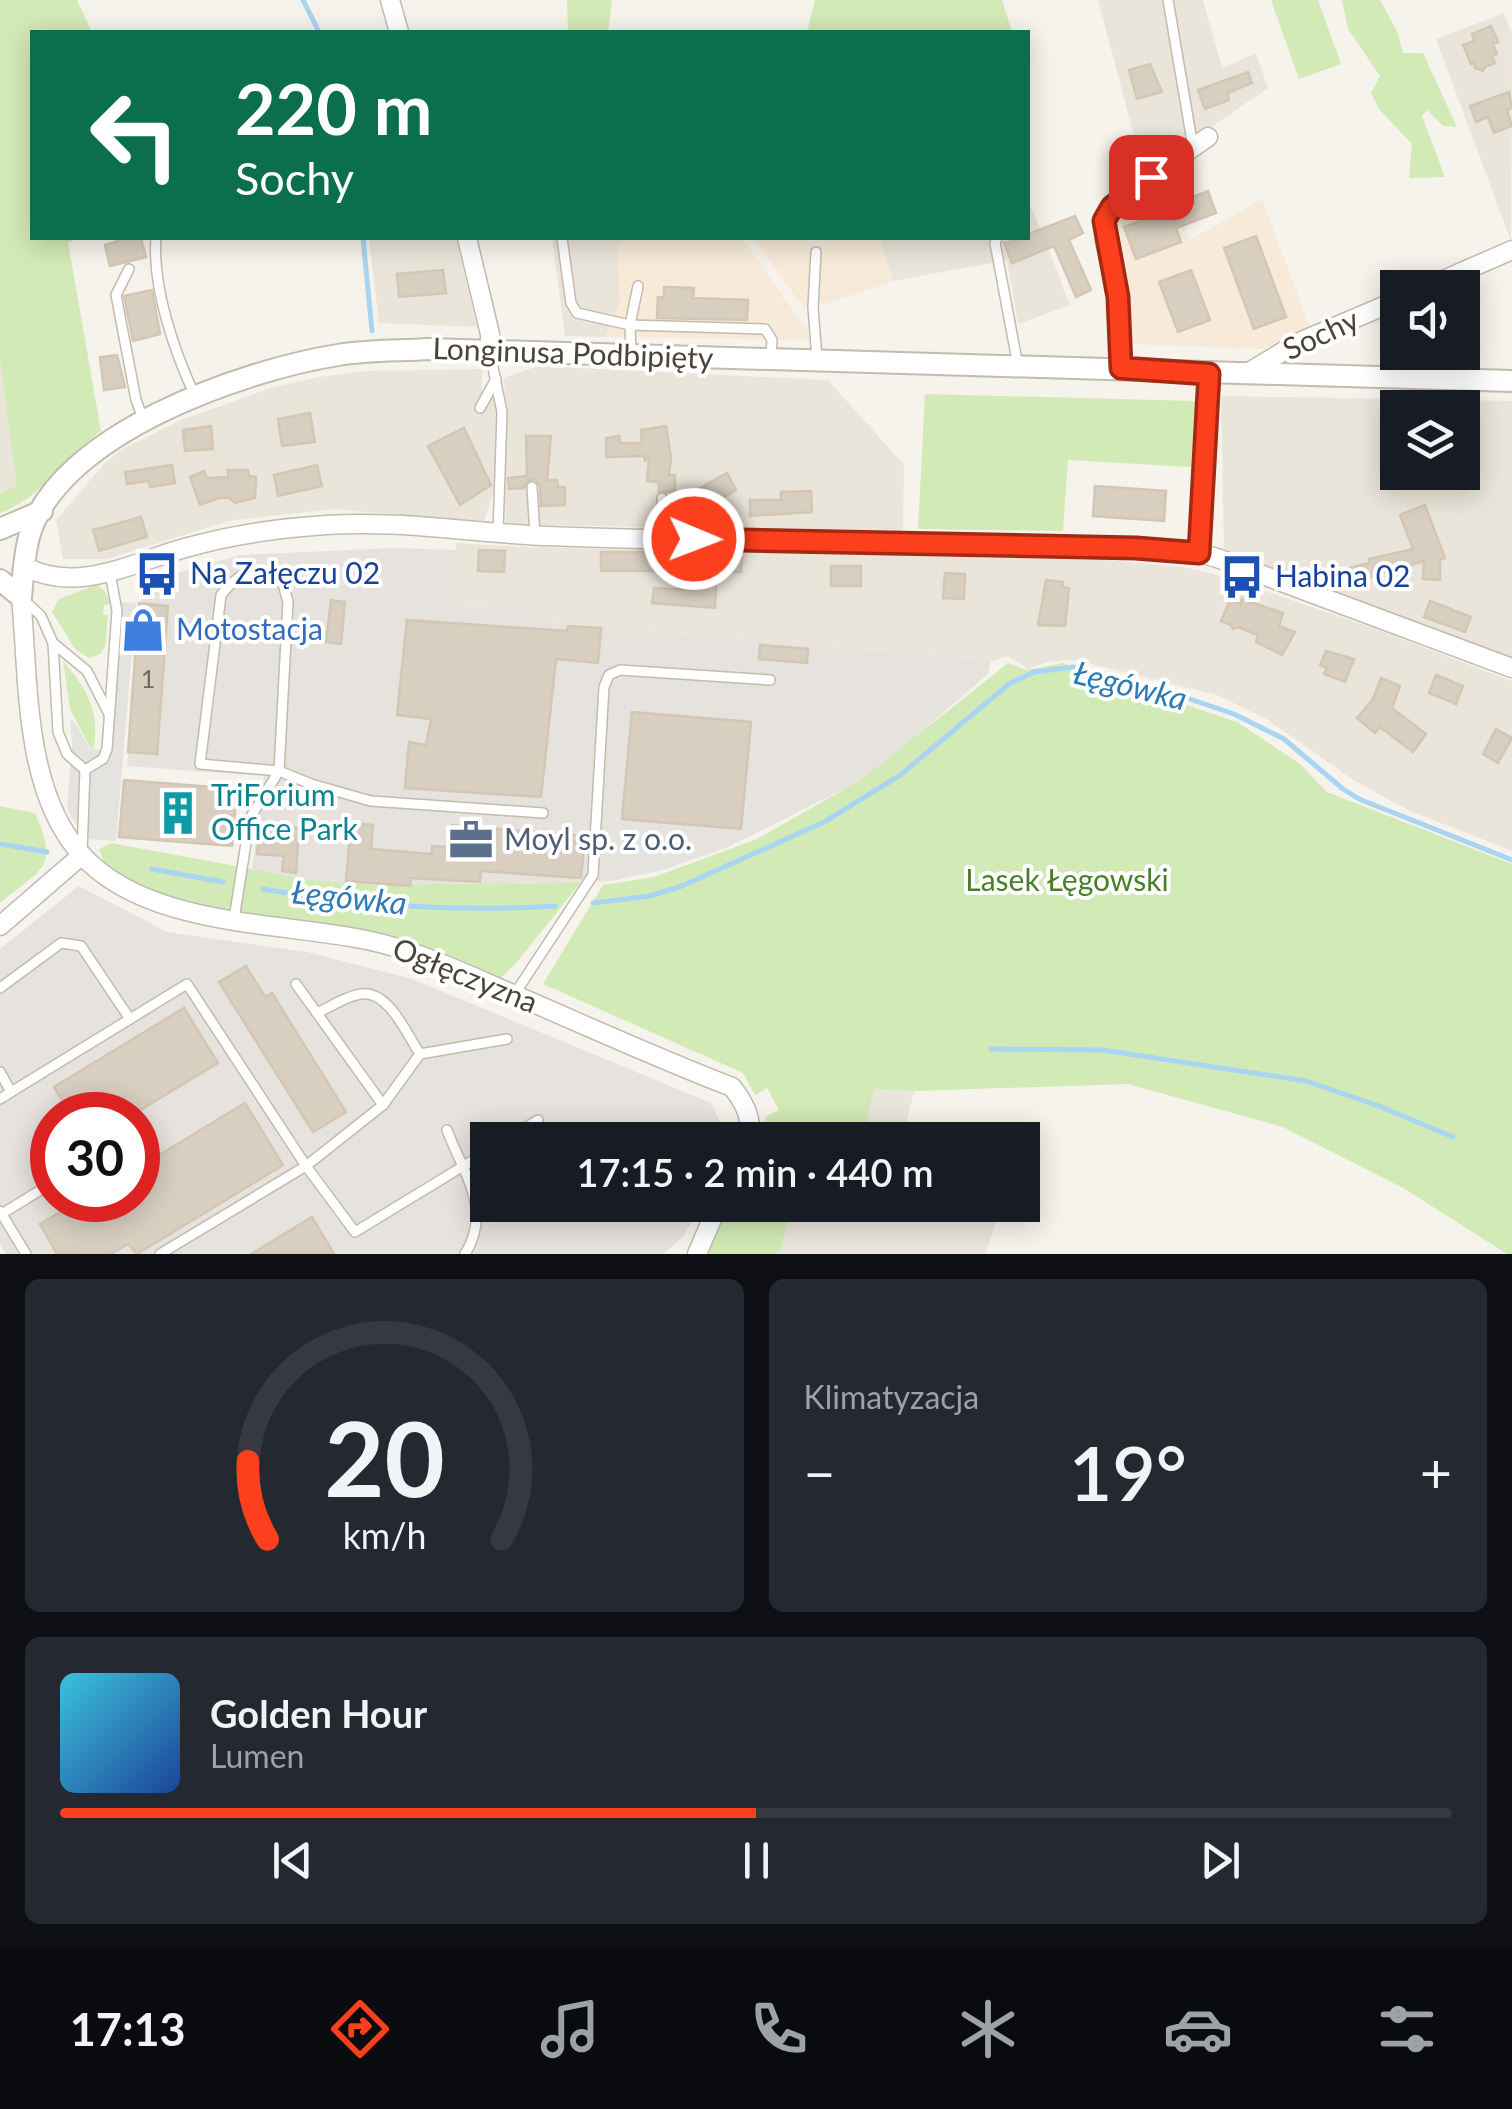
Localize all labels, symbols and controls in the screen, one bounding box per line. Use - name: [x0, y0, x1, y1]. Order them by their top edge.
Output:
- text: 220 m: [235, 66, 432, 150]
- icon: left: [70, 70, 200, 200]
- pin: [1109, 135, 1194, 220]
- icon: arrive: [1124, 150, 1179, 205]
- text: Sochy: [235, 151, 354, 205]
- map controls: [1380, 270, 1480, 490]
- button: sound: [1380, 270, 1480, 370]
- street label: Sochy: [1277, 300, 1364, 366]
- street label: Longinusa Podbipięty: [432, 329, 715, 375]
- button: layers: [1380, 390, 1480, 490]
- position arrow: [642, 487, 746, 591]
- bus stop icon: Na Załęczu 02: [133, 550, 181, 598]
- bus stop icon: Habina 02: [1218, 553, 1266, 601]
- place label: Na Załęczu 02: [190, 554, 380, 590]
- place label: Habina 02: [1275, 557, 1411, 593]
- shop icon: Motostacja: [119, 606, 167, 654]
- place label: Motostacja: [176, 610, 323, 646]
- water label: Łęgówka: [1070, 652, 1191, 717]
- house number: 1: [141, 663, 155, 693]
- place label: TriForium Office Park: [211, 776, 358, 846]
- building icon: TriForium Office Park: [154, 789, 202, 837]
- office icon: Moyl sp. z o.o.: [447, 816, 495, 864]
- place label: Moyl sp. z o.o.: [504, 820, 692, 856]
- park label: Lasek Łęgowski: [965, 861, 1169, 897]
- water label: Łęgówka: [290, 871, 409, 922]
- street label: Ogłęczyzna: [388, 929, 543, 1019]
- speed limit sign: 30: [30, 1092, 160, 1222]
- text: 17:15 · 2 min · 440 m: [577, 1149, 933, 1195]
- text: Klimatyzacja: [804, 1377, 979, 1416]
- text: 20: [324, 1394, 445, 1519]
- text: 19°: [1069, 1427, 1187, 1517]
- text: −: [804, 1439, 835, 1505]
- text: +: [1420, 1439, 1452, 1505]
- text: km/h: [342, 1514, 426, 1557]
- text: Golden Hour: [210, 1690, 427, 1736]
- text: Lumen: [210, 1736, 304, 1775]
- icon: previous: [265, 1833, 320, 1888]
- icon: pause: [729, 1833, 784, 1888]
- icon: next: [1193, 1833, 1248, 1888]
- icon: directions: [325, 1994, 395, 2064]
- icon: music: [535, 1994, 605, 2064]
- icon: phone: [744, 1994, 814, 2064]
- icon: climate: [953, 1994, 1023, 2064]
- icon: car: [1163, 1994, 1233, 2064]
- icon: filters: [1372, 1994, 1442, 2064]
- text: 17:13: [70, 2002, 186, 2056]

